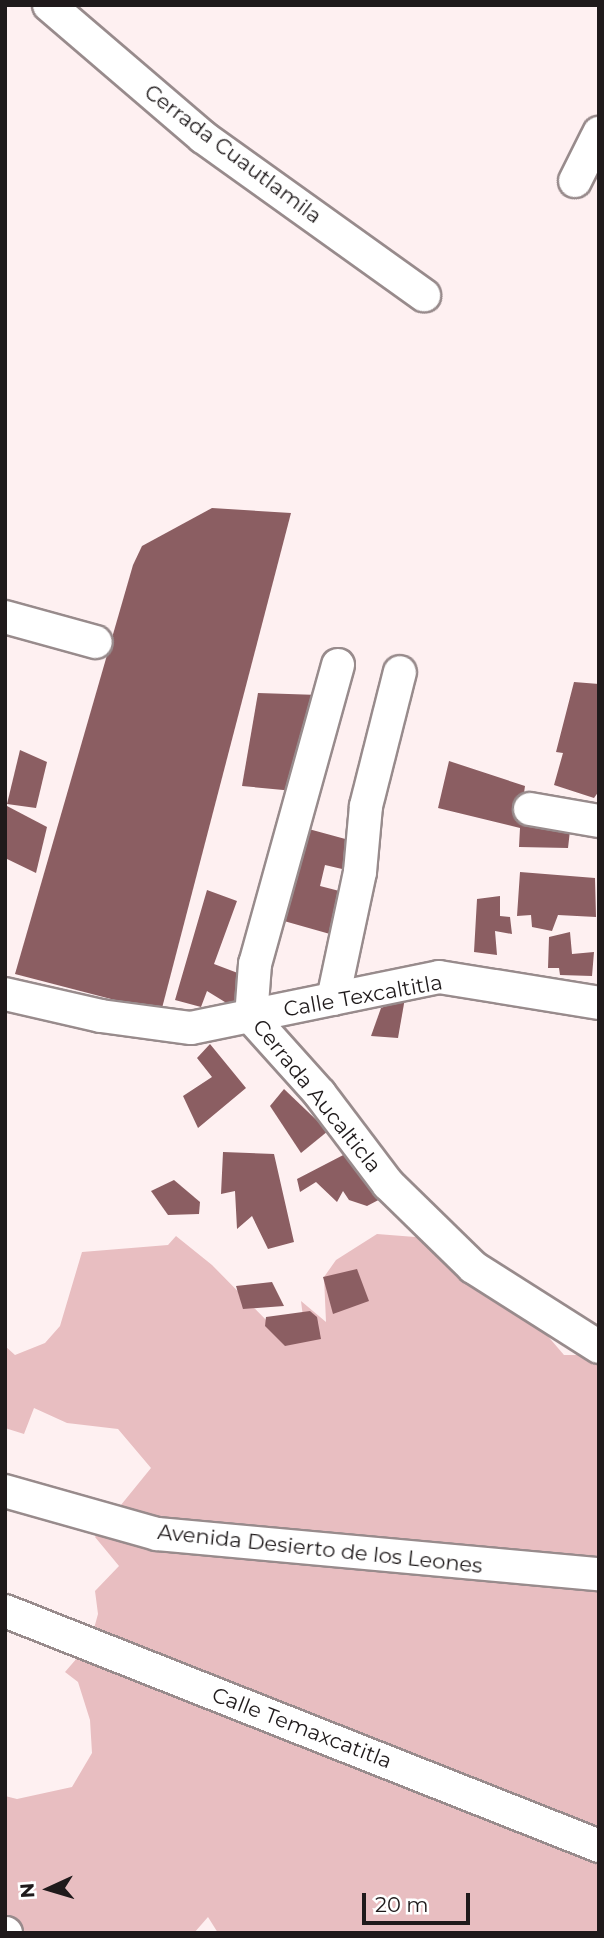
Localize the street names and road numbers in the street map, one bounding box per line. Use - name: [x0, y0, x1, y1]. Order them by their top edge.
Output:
- street label: Cerrada Cuautlamila: [140, 79, 326, 229]
- street label: Calle Texcaltitla: [282, 970, 444, 1022]
- street label: Cerrada Aucalticla: [247, 1014, 387, 1178]
- street label: Avenida Desierto de los Leones: [156, 1519, 484, 1579]
- street label: Calle Temaxcatitla: [209, 1682, 395, 1774]

